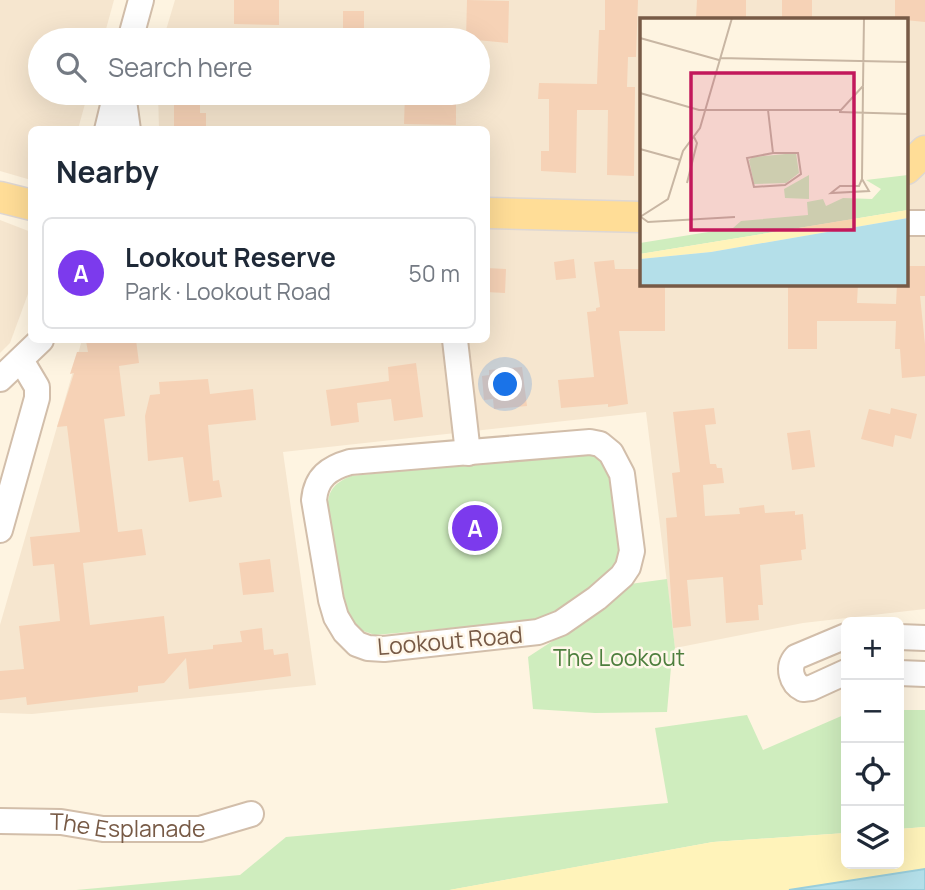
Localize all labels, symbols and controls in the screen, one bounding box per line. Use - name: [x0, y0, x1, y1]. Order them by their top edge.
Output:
- inset map: [640, 18, 908, 285]
- search box: [28, 28, 490, 105]
- icon: search: [52, 48, 90, 86]
- text: Search here: [108, 49, 253, 85]
- text: Nearby: [56, 151, 159, 192]
- text: Lookout Reserve: [125, 239, 336, 275]
- text: A: [73, 257, 89, 289]
- text: 50 m: [409, 257, 460, 289]
- text: Park · Lookout Road: [125, 275, 331, 307]
- your location: [488, 367, 522, 401]
- pin: A: [452, 502, 498, 554]
- map controls: [841, 617, 904, 869]
- button: +: [841, 617, 904, 680]
- street label: Lookout Road: [376, 618, 524, 662]
- park label: The Lookout: [553, 641, 685, 673]
- button: −: [841, 680, 904, 743]
- button: locate: [841, 743, 904, 806]
- street label: The Esplanade: [50, 805, 205, 845]
- button: layers: [841, 806, 904, 869]

